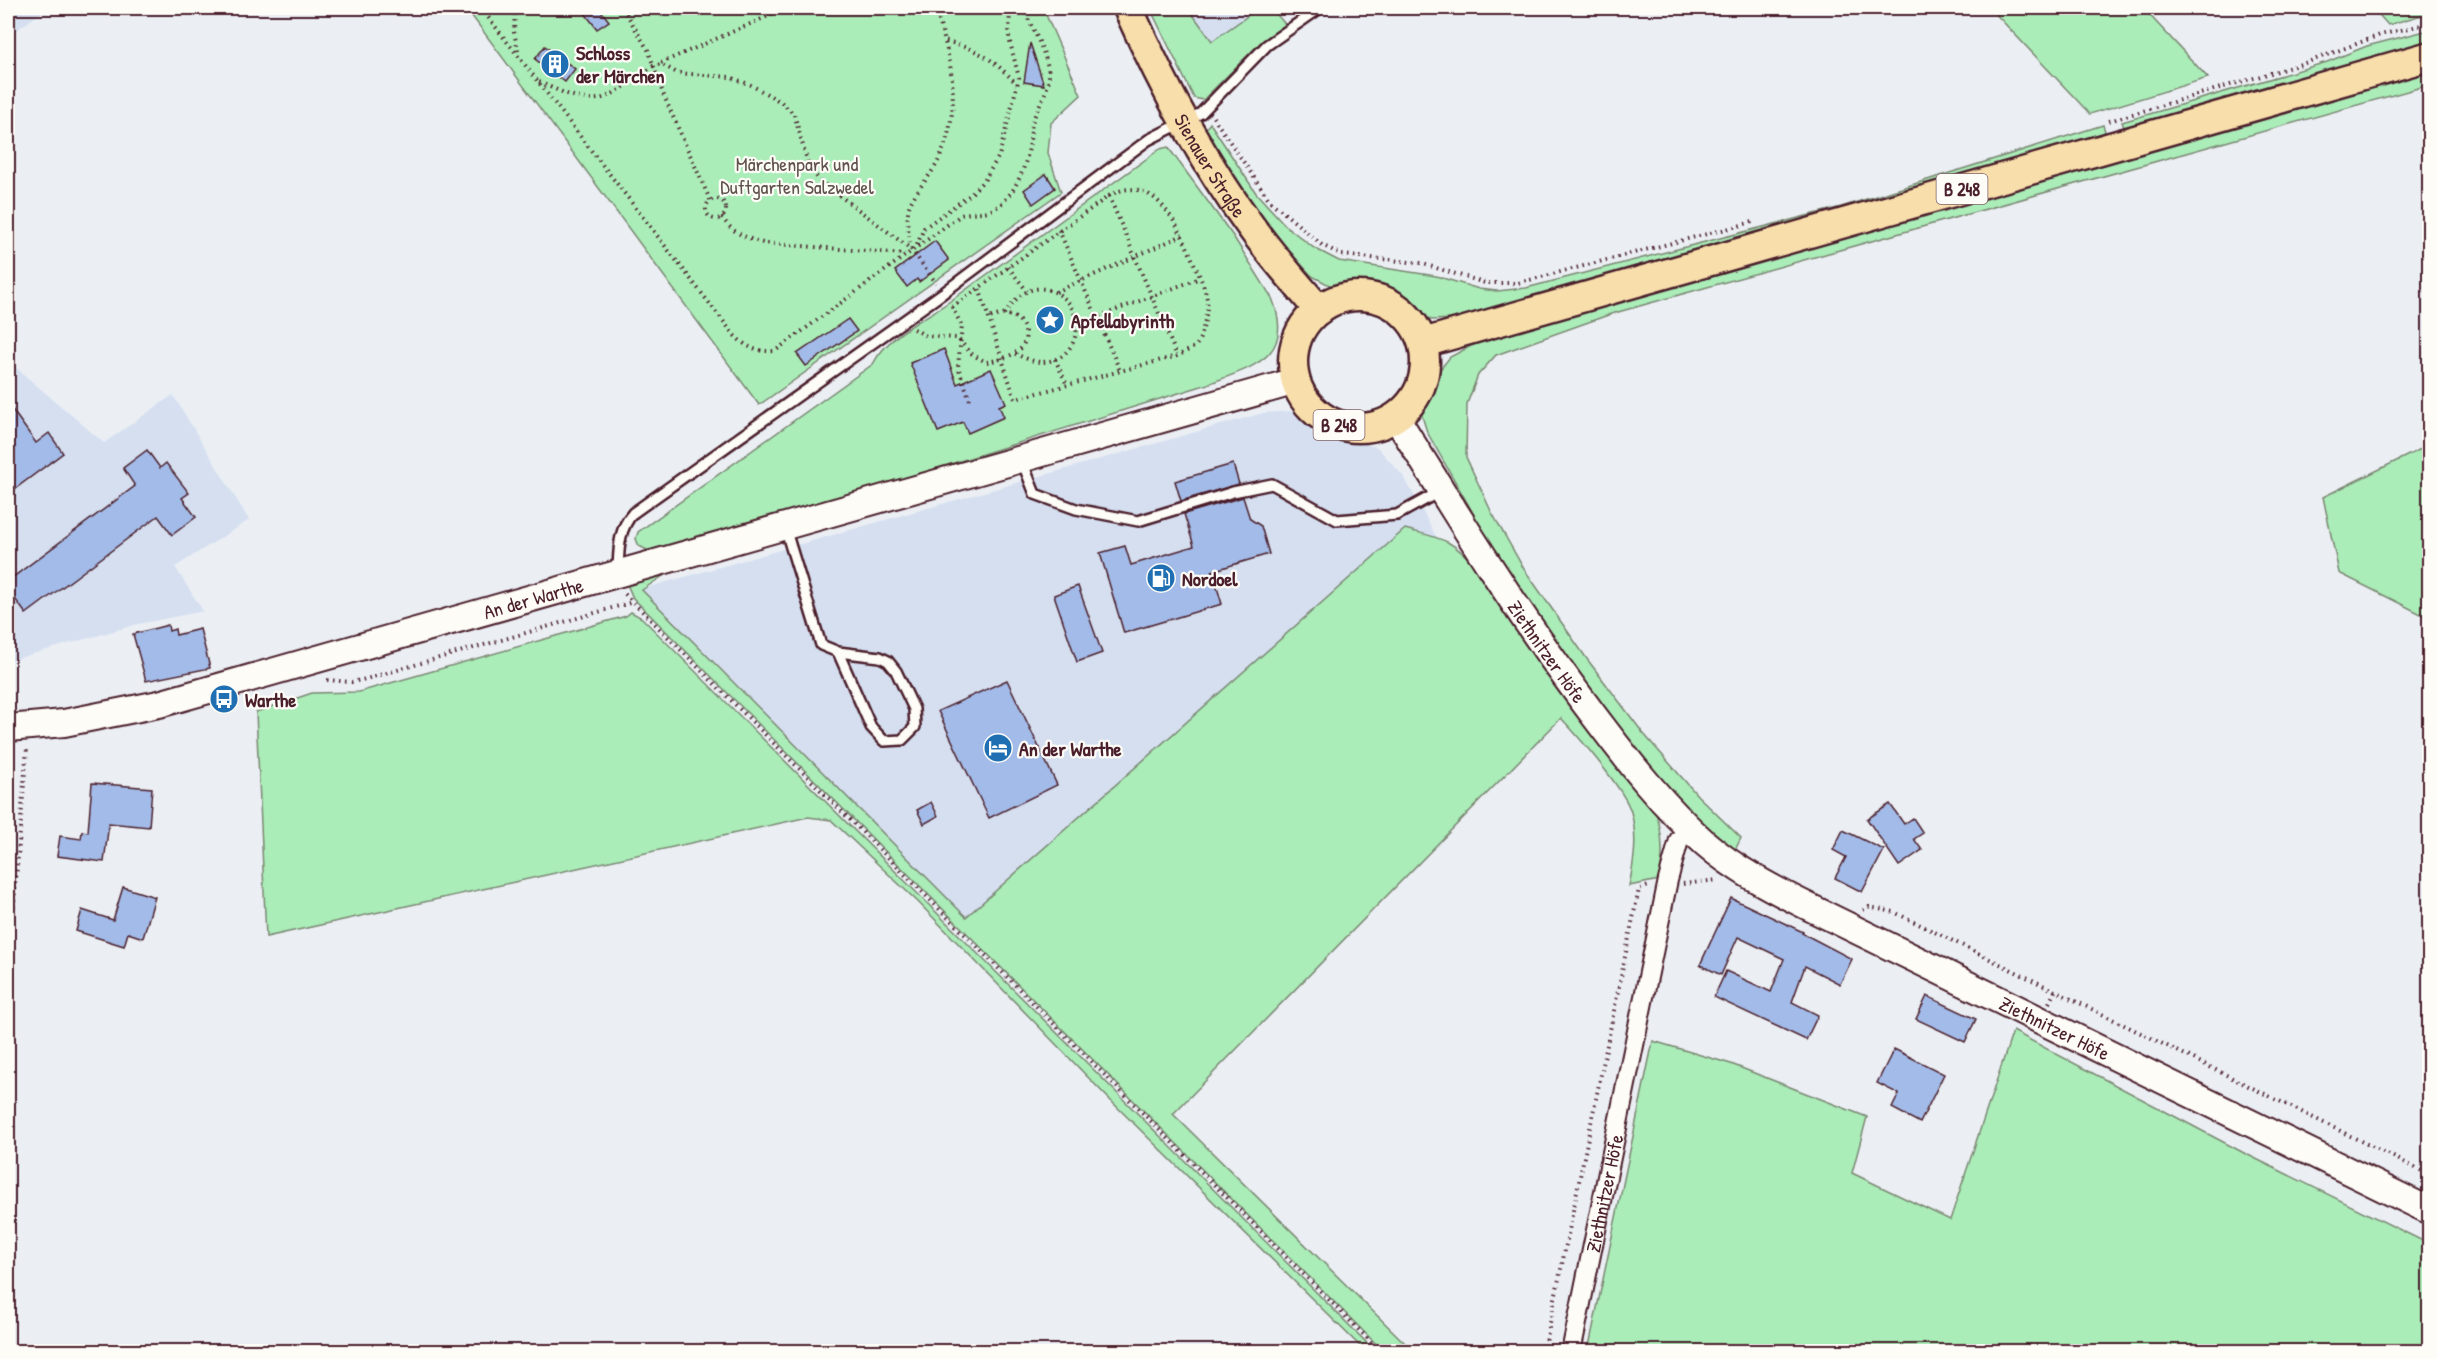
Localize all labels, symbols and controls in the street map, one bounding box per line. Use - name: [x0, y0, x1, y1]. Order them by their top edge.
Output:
- place label: Schloss der Märchen: [576, 39, 665, 89]
- building icon: Schloss der Märchen: [539, 48, 571, 80]
- street label: Sienauer Straße: [1169, 109, 1253, 222]
- park label: Märchenpark und Duftgarten Salzwedel: [720, 150, 875, 200]
- road number: B 248: [1936, 174, 1988, 204]
- place icon: Apfellabyrinth: [1034, 304, 1066, 336]
- place label: Apfellabyrinth: [1071, 307, 1175, 335]
- road number: B 248: [1314, 410, 1364, 440]
- fuel station icon: Nordoel: [1145, 562, 1177, 594]
- place label: Nordoel: [1182, 565, 1238, 592]
- street label: An der Warthe: [480, 571, 586, 625]
- street label: Ziethnitzer Höfe: [1502, 594, 1593, 708]
- bus stop icon: Warthe: [208, 683, 240, 715]
- place label: Warthe: [245, 686, 296, 713]
- hotel icon: An der Warthe: [982, 732, 1014, 764]
- place label: An der Warthe: [1019, 735, 1122, 762]
- street label: Ziethnitzer Höfe: [1995, 989, 2115, 1066]
- street label: Ziethnitzer Höfe: [1578, 1132, 1629, 1255]

